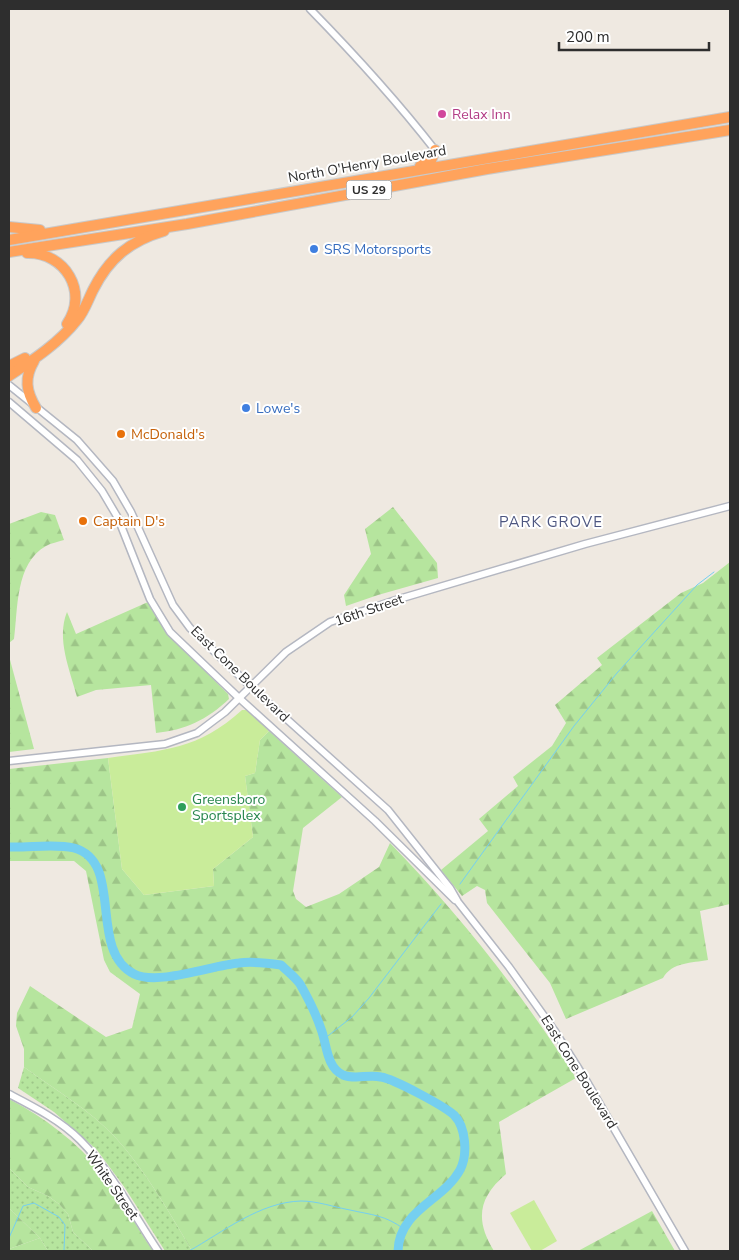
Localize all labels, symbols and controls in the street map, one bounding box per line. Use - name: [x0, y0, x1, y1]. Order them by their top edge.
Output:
- scale bar: [559, 20, 709, 52]
- text: 200 m: [566, 27, 610, 47]
- place label: Relax Inn: [452, 105, 511, 124]
- marker: Relax Inn: [436, 108, 448, 120]
- street label: North O'Henry Boulevard: [286, 141, 448, 187]
- road number: US 29: [346, 180, 392, 200]
- place label: SRS Motorsports: [324, 240, 431, 259]
- marker: SRS Motorsports: [308, 243, 320, 255]
- place label: Lowe's: [256, 399, 300, 418]
- marker: Lowe's: [240, 402, 252, 414]
- place label: McDonald's: [131, 425, 205, 444]
- marker: McDonald's: [115, 428, 127, 440]
- place label: Captain D's: [93, 512, 165, 531]
- district label: PARK GROVE: [499, 512, 603, 532]
- marker: Captain D's: [77, 515, 89, 527]
- street label: 16th Street: [332, 589, 406, 631]
- street label: East Cone Boulevard: [186, 622, 294, 726]
- place label: Greensboro Sportsplex: [192, 790, 266, 825]
- marker: Greensboro Sportsplex: [176, 801, 188, 813]
- street label: East Cone Boulevard: [536, 1012, 622, 1132]
- street label: White Street: [81, 1147, 143, 1224]

